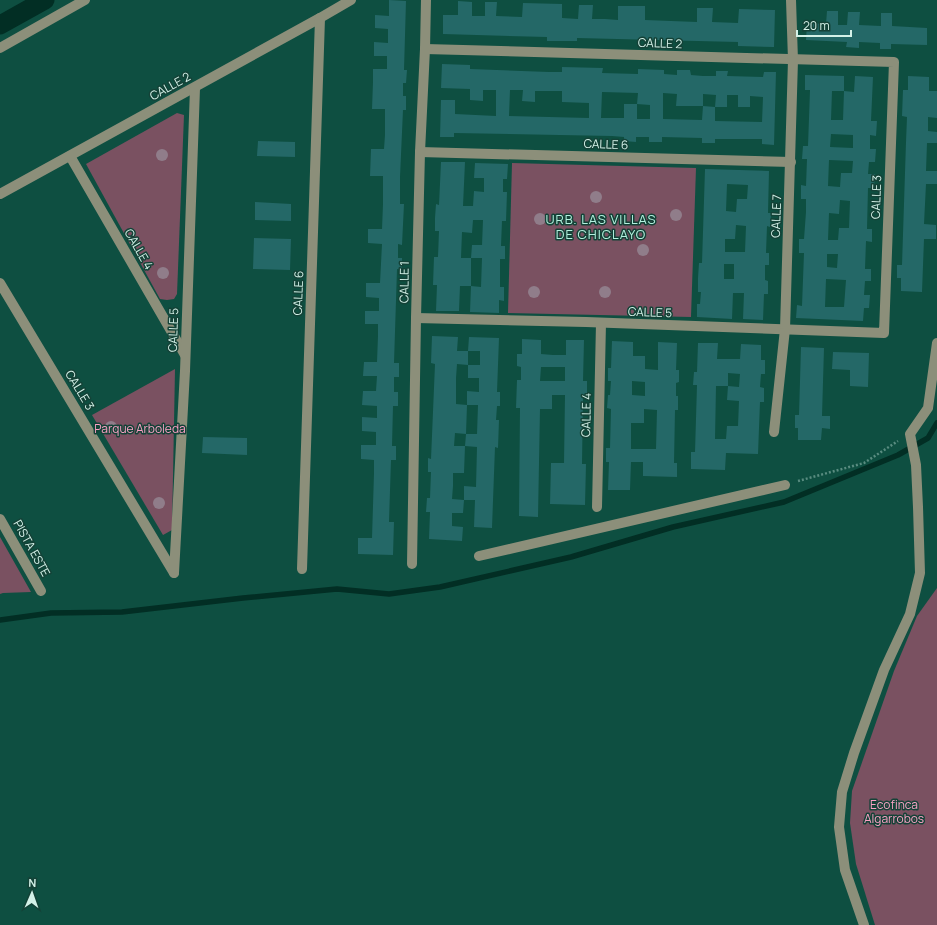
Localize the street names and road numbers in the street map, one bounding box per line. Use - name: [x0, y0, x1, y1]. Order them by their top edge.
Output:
- street label: CALLE 2: [638, 34, 683, 52]
- street label: CALLE 2: [147, 68, 194, 104]
- street label: CALLE 6: [583, 135, 629, 153]
- street label: CALLE 3: [867, 175, 885, 219]
- street label: CALLE 7: [767, 194, 785, 238]
- street label: CALLE 4: [121, 225, 157, 273]
- street label: CALLE 1: [395, 261, 413, 303]
- street label: CALLE 6: [289, 270, 307, 316]
- street label: CALLE 5: [628, 303, 673, 321]
- street label: CALLE 5: [164, 307, 182, 352]
- street label: CALLE 3: [61, 367, 99, 413]
- street label: CALLE 4: [577, 393, 595, 437]
- street label: PISTA ESTE: [9, 517, 55, 579]

